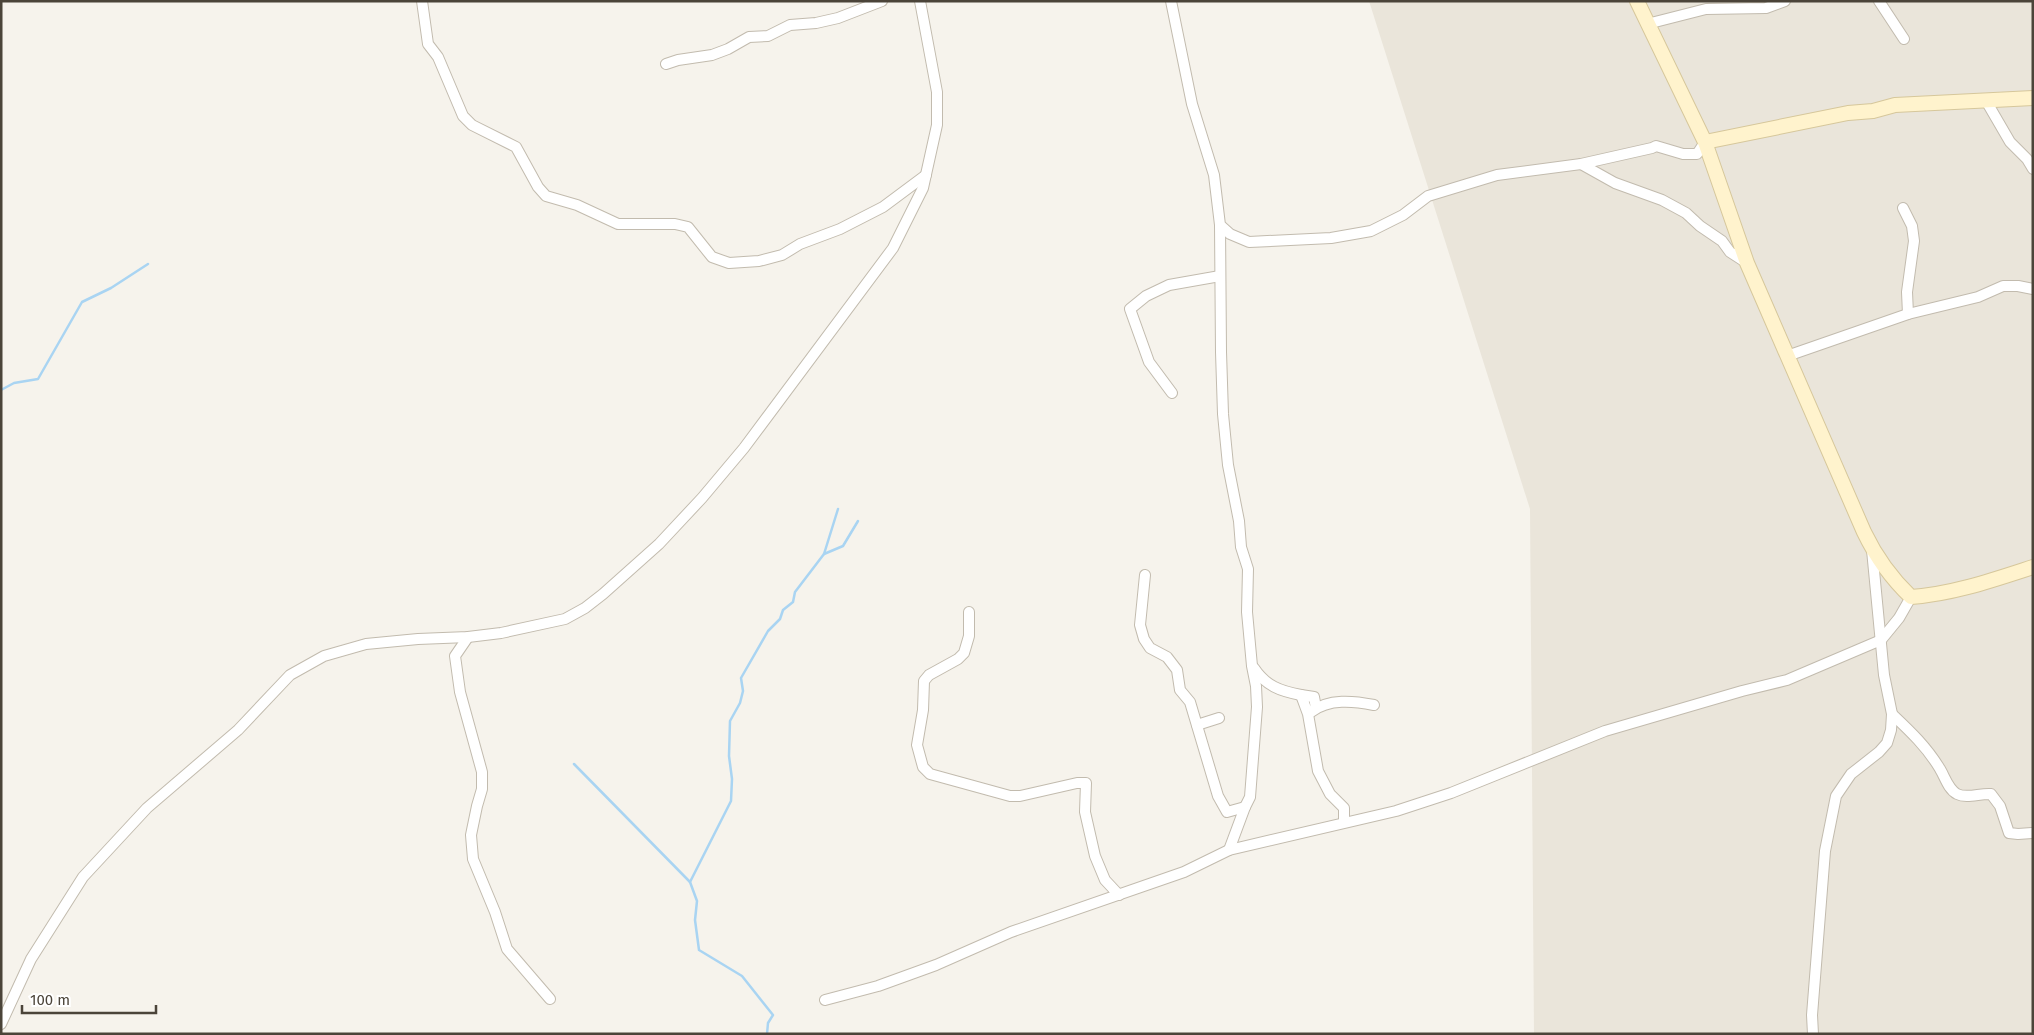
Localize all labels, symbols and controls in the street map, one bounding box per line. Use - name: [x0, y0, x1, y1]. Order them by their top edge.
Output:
- scale bar: [22, 982, 156, 1014]
- text: 100 m: [30, 991, 70, 1009]

